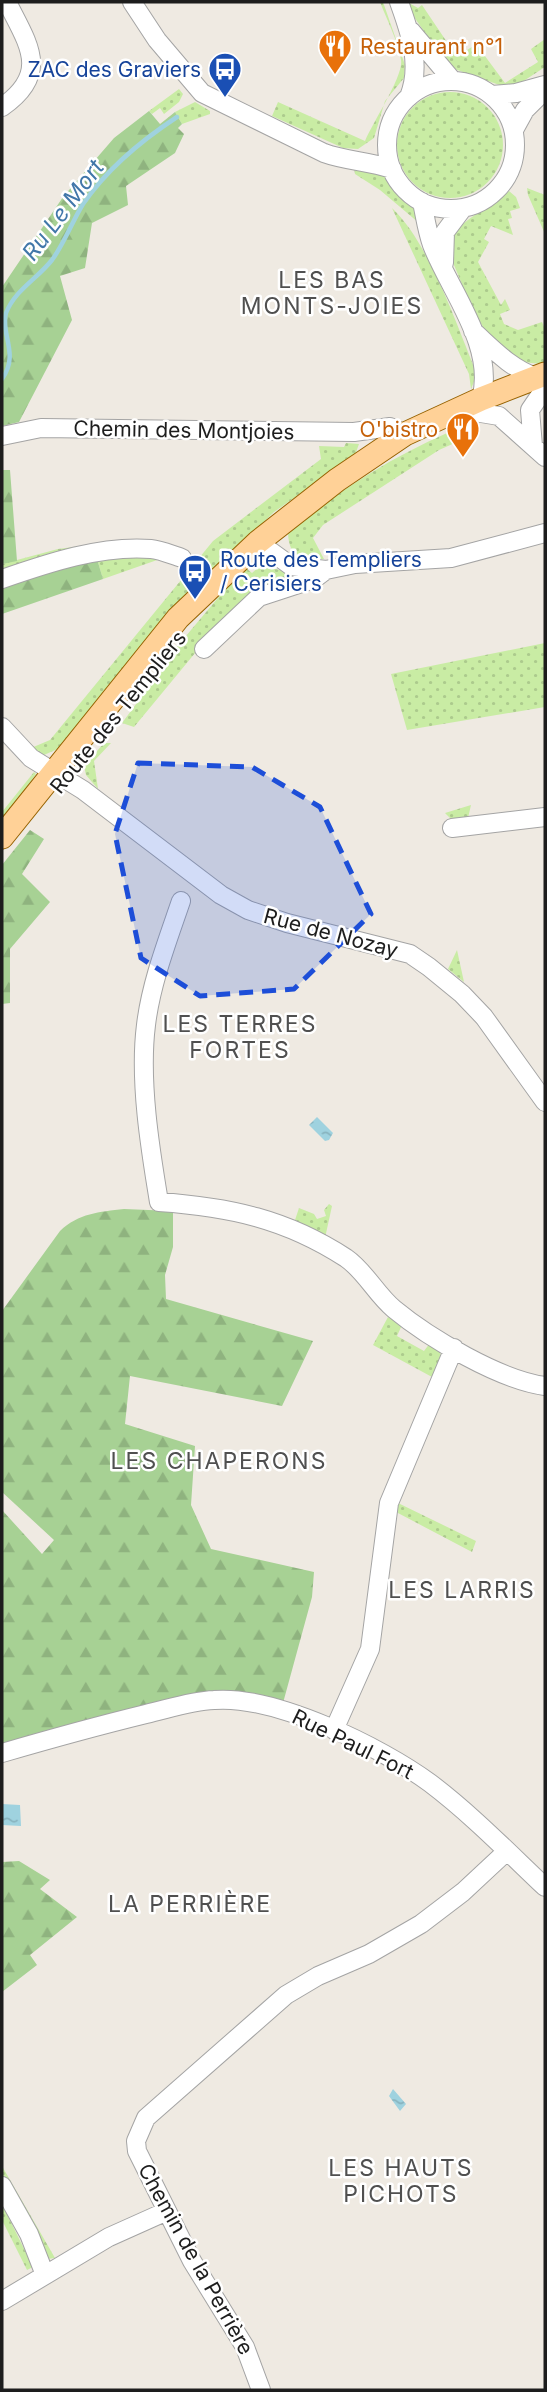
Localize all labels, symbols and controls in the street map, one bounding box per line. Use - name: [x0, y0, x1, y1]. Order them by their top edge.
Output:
- restaurant icon: Restaurant n°1: [316, 27, 354, 76]
- place label: Restaurant n°1: [360, 34, 503, 59]
- bus stop icon: ZAC des Graviers: [206, 50, 244, 99]
- place label: ZAC des Graviers: [28, 57, 201, 82]
- water label: Ru Le Mort: [16, 154, 110, 266]
- district label: LES BAS MONTS-JOIES: [241, 266, 423, 320]
- restaurant icon: O'bistro: [444, 410, 482, 459]
- street label: Chemin des Montjoies: [73, 416, 295, 444]
- place label: O'bistro: [360, 417, 438, 442]
- place label: Route des Templiers / Cerisiers: [220, 547, 422, 596]
- bus stop icon: Route des Templiers / Cerisiers: [176, 552, 214, 601]
- street label: Route des Templiers: [45, 626, 191, 798]
- street label: Rue de Nozay: [261, 903, 401, 963]
- district label: LES TERRES FORTES: [163, 1010, 317, 1064]
- district label: LES CHAPERONS: [111, 1447, 327, 1475]
- district label: LES LARRIS: [388, 1576, 536, 1604]
- street label: Rue Paul Fort: [288, 1704, 418, 1784]
- district label: LA PERRIÈRE: [108, 1890, 272, 1918]
- district label: LES HAUTS PICHOTS: [328, 2154, 474, 2208]
- street label: Chemin de la Perrière: [133, 2159, 259, 2359]

